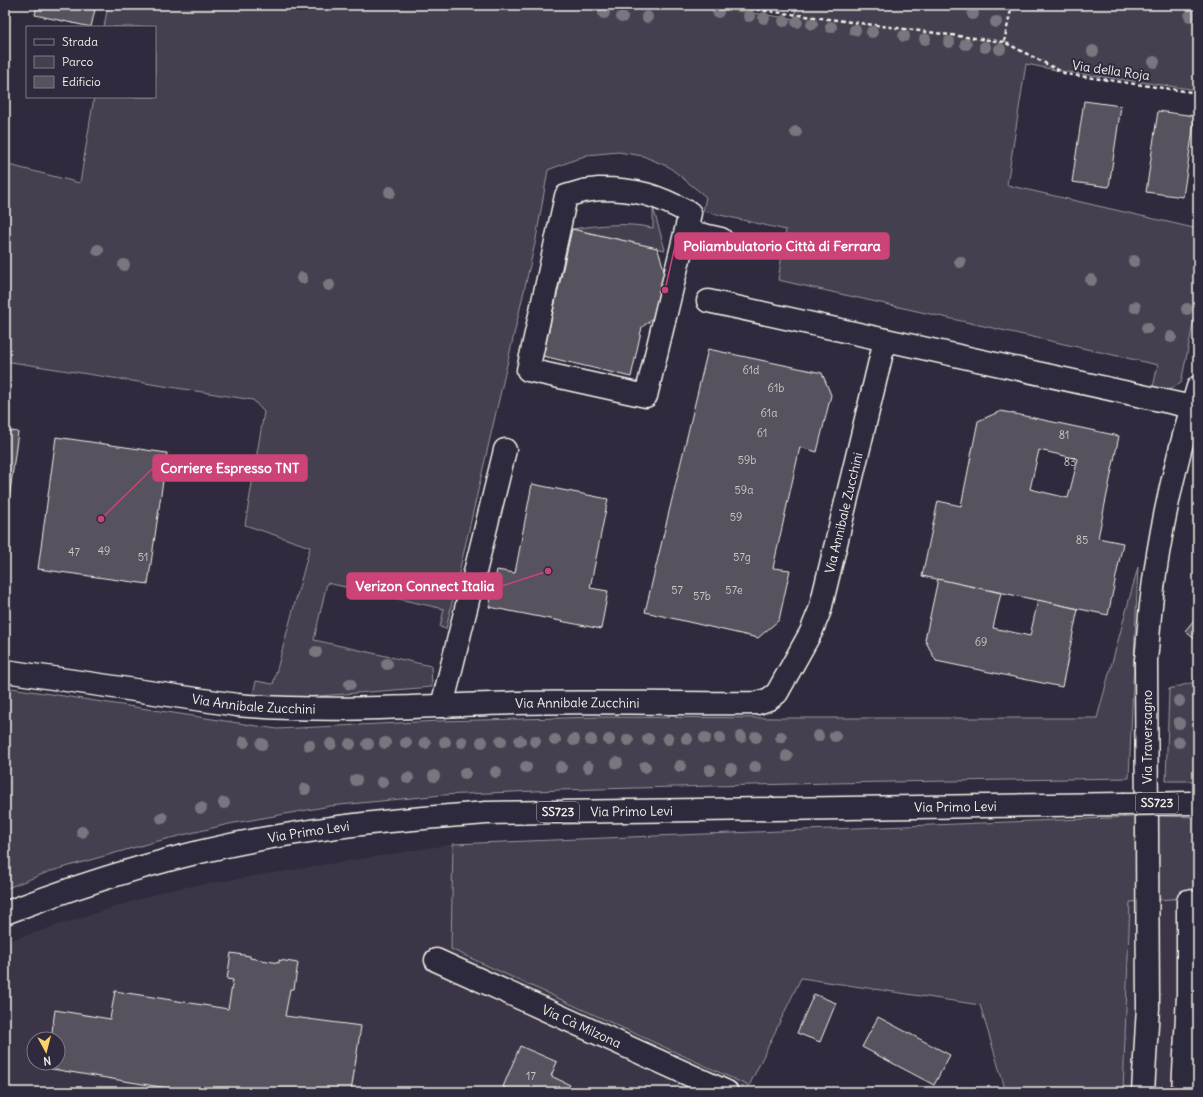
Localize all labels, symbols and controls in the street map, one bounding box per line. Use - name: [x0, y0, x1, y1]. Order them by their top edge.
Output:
- legend: [26, 26, 156, 98]
- text: Strada: [62, 34, 98, 49]
- text: Parco: [62, 54, 94, 69]
- street label: Via della Roja: [1071, 57, 1151, 84]
- text: Edificio: [62, 74, 101, 89]
- callout: Poliambulatorio Città di Ferrara: [675, 233, 889, 259]
- text: Poliambulatorio Città di Ferrara: [683, 237, 881, 255]
- house number: 61d: [742, 363, 760, 377]
- house number: 61b: [768, 381, 784, 395]
- house number: 61a: [761, 406, 778, 420]
- house number: 61: [757, 426, 767, 440]
- house number: 81: [1059, 428, 1069, 442]
- street label: Via Annibale Zucchini: [821, 450, 867, 575]
- house number: 59b: [738, 453, 756, 467]
- callout: Corriere Espresso TNT: [153, 455, 307, 481]
- house number: 83: [1064, 455, 1076, 469]
- text: Corriere Espresso TNT: [161, 459, 300, 477]
- house number: 59a: [735, 483, 753, 497]
- house number: 59: [730, 510, 742, 524]
- house number: 85: [1076, 533, 1088, 547]
- house number: 49: [98, 544, 110, 558]
- house number: 47: [68, 545, 80, 559]
- house number: 51: [138, 550, 148, 564]
- house number: 57g: [733, 550, 751, 564]
- callout: Verizon Connect Italia: [347, 573, 502, 599]
- text: Verizon Connect Italia: [355, 577, 495, 595]
- house number: 57: [671, 583, 683, 597]
- house number: 57e: [725, 583, 743, 597]
- house number: 57b: [693, 589, 711, 603]
- house number: 69: [975, 635, 987, 649]
- street label: Via Annibale Zucchini: [191, 690, 316, 718]
- street label: Via Traversagno: [1139, 690, 1156, 784]
- street label: Via Annibale Zucchini: [515, 694, 640, 712]
- road number: SS723: [1136, 793, 1178, 813]
- street label: Via Primo Levi: [914, 798, 997, 816]
- road number: SS723: [537, 802, 579, 822]
- street label: Via Primo Levi: [590, 802, 673, 821]
- street label: Via Primo Levi: [267, 818, 350, 847]
- street label: Via Cà Milzona: [539, 1001, 624, 1052]
- north arrow: [26, 1031, 66, 1071]
- text: N: [43, 1054, 52, 1068]
- house number: 17: [526, 1069, 536, 1083]

